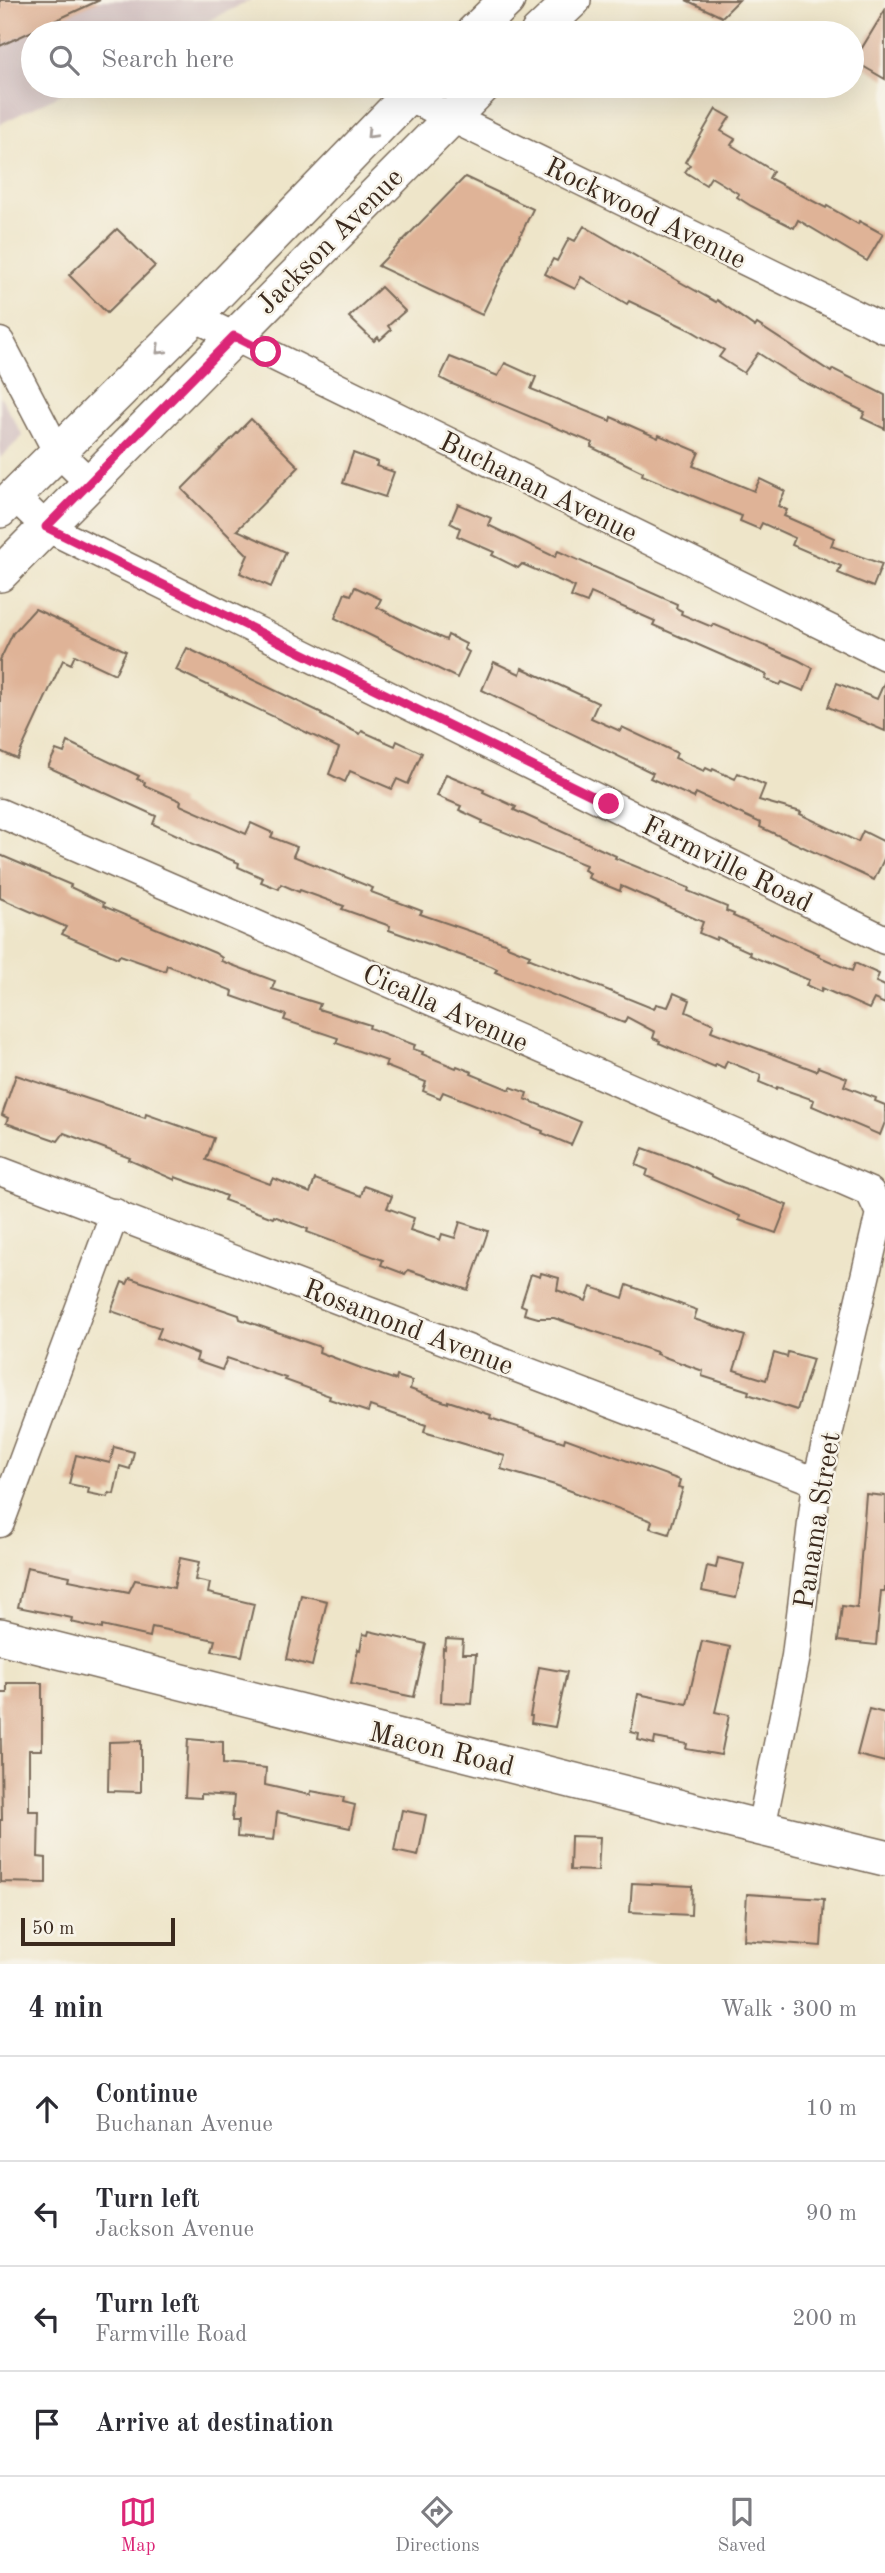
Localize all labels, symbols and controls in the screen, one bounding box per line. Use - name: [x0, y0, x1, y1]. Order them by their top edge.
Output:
- search box: [21, 21, 864, 98]
- icon: search: [45, 41, 83, 79]
- text: Search here: [101, 47, 234, 73]
- one-way arrow: [366, 126, 379, 139]
- street label: Rockwood Avenue: [540, 154, 750, 276]
- street label: Jackson Avenue: [253, 164, 409, 320]
- route start: [250, 336, 281, 367]
- one-way arrow: [156, 341, 169, 354]
- street label: Buchanan Avenue: [434, 429, 641, 549]
- route end: [593, 788, 624, 819]
- street label: Farmville Road: [637, 812, 816, 919]
- street label: Cicalla Avenue: [358, 961, 532, 1059]
- street label: Rosamond Avenue: [299, 1276, 517, 1382]
- street label: Panama Street: [791, 1430, 847, 1611]
- street label: Macon Road: [366, 1719, 517, 1782]
- scale bar: [21, 1915, 175, 1947]
- text: 50 m: [32, 1920, 74, 1939]
- text: 4 min: [28, 1994, 103, 2024]
- text: Walk · 300 m: [721, 1998, 857, 2021]
- text: Continue: [95, 2082, 198, 2108]
- icon: ahead: [28, 2090, 66, 2128]
- text: 10 m: [806, 2097, 857, 2120]
- text: Buchanan Avenue: [95, 2113, 273, 2136]
- text: Turn left: [95, 2187, 200, 2213]
- icon: left: [28, 2195, 66, 2233]
- text: 90 m: [806, 2202, 857, 2225]
- text: Jackson Avenue: [95, 2218, 254, 2241]
- text: Turn left: [95, 2292, 200, 2318]
- icon: left: [28, 2300, 66, 2338]
- text: 200 m: [792, 2307, 857, 2330]
- text: Farmville Road: [95, 2323, 247, 2346]
- icon: arrive: [28, 2405, 66, 2443]
- text: Arrive at destination: [95, 2411, 334, 2437]
- tab: Map: [119, 2493, 157, 2558]
- tab: Directions: [395, 2493, 480, 2558]
- tab: Saved: [718, 2493, 766, 2558]

